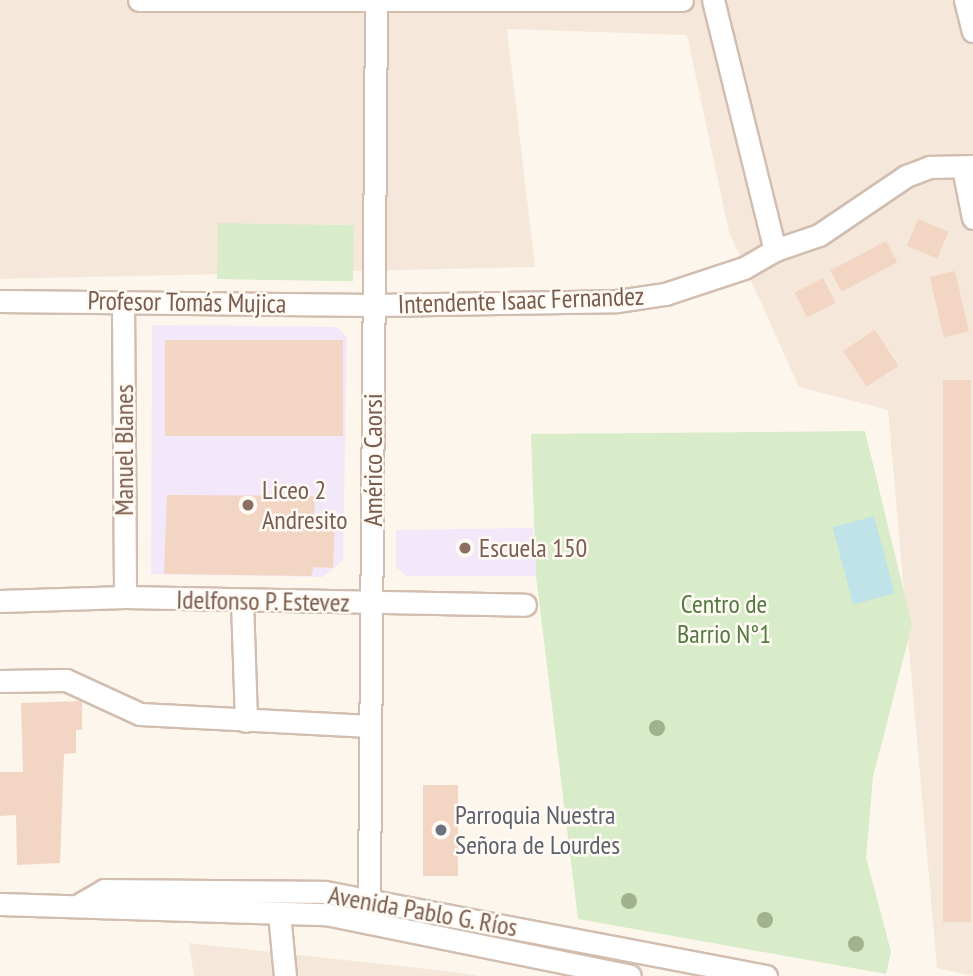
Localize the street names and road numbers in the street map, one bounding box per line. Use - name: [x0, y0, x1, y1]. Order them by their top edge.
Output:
- street label: Intendente Isaac Fernandez: [397, 280, 645, 320]
- street label: Profesor Tomás Mujica: [87, 285, 287, 319]
- street label: Manuel Blanes: [108, 384, 140, 516]
- street label: Américo Caorsi: [357, 393, 389, 527]
- street label: Idelfonso P. Estevez: [175, 584, 351, 618]
- street label: Avenida Pablo G. Ríos: [325, 879, 521, 943]

